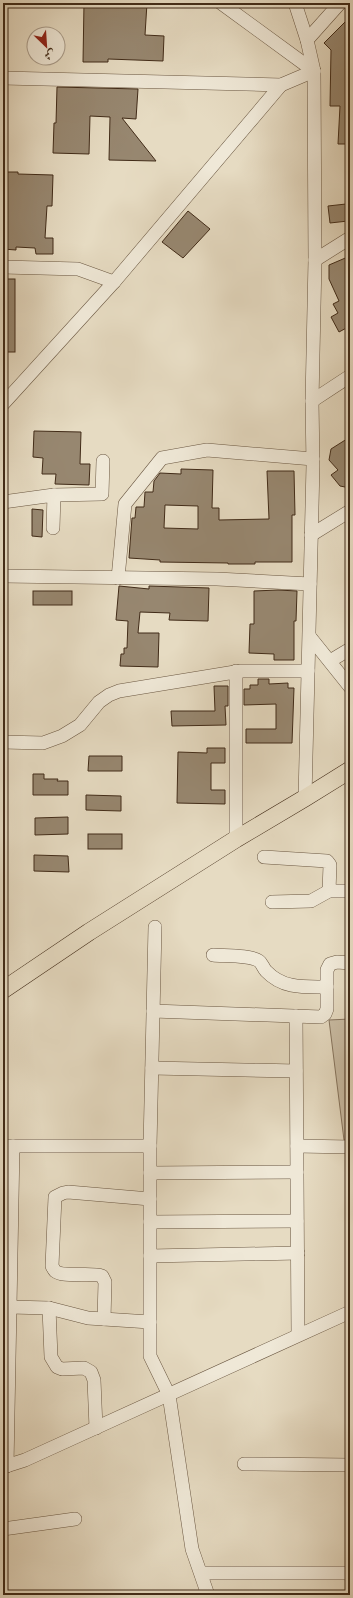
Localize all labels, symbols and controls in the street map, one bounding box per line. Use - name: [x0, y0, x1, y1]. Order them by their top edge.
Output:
- north arrow: [26, 26, 66, 66]
- text: ش: [42, 46, 58, 64]

